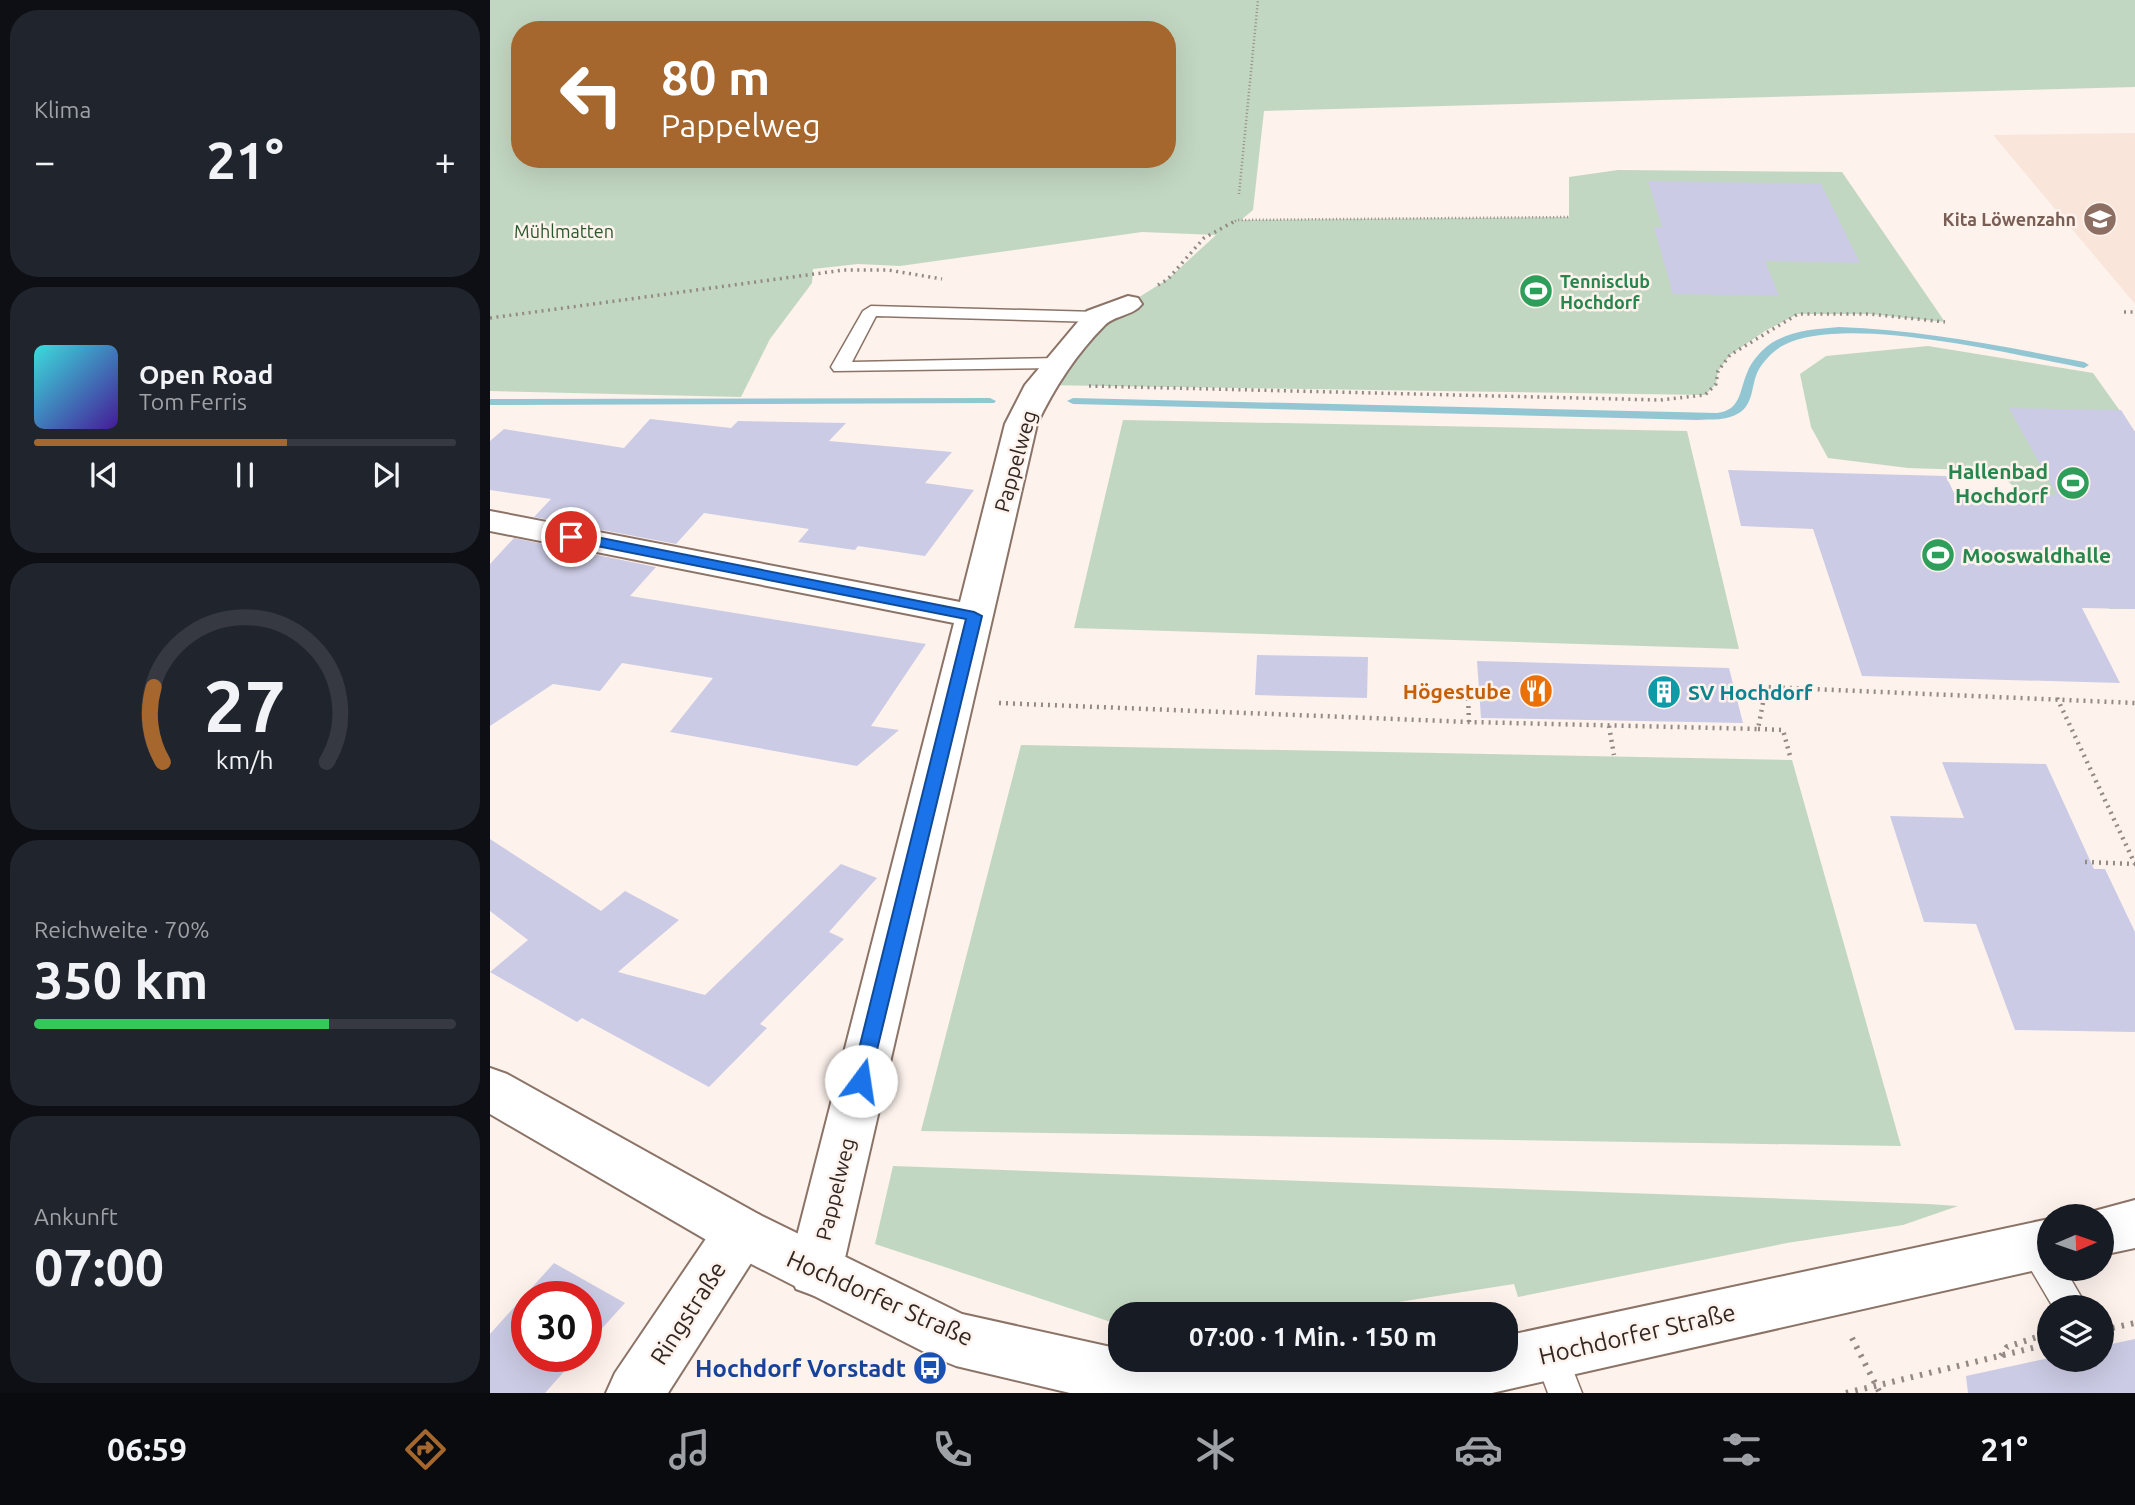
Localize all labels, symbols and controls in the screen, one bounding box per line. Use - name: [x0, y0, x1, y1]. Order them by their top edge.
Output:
- icon: left: [546, 49, 637, 140]
- text: 80 m: [661, 49, 770, 104]
- text: Klima: [34, 97, 91, 122]
- text: Pappelweg: [661, 107, 821, 143]
- text: 21°: [206, 131, 284, 189]
- text: −: [34, 140, 55, 182]
- text: +: [435, 140, 456, 182]
- school or university icon: Kita Löwenzahn: [2081, 200, 2119, 238]
- place label: Kita Löwenzahn: [1942, 209, 2076, 229]
- park label: Mühlmatten: [514, 221, 614, 241]
- place label: Tennisclub Hochdorf: [1560, 271, 1650, 312]
- sports icon: Tennisclub Hochdorf: [1517, 272, 1555, 310]
- text: Open Road: [139, 360, 273, 389]
- text: Tom Ferris: [139, 389, 247, 414]
- street label: Pappelweg: [989, 407, 1041, 515]
- icon: previous: [85, 456, 123, 494]
- icon: pause: [226, 456, 264, 494]
- icon: next: [367, 456, 405, 494]
- place label: Hallenbad Hochdorf: [1948, 459, 2048, 507]
- sports icon: Hallenbad Hochdorf: [2054, 464, 2092, 502]
- pin: [541, 507, 601, 567]
- icon: arrive: [552, 518, 590, 556]
- sports icon: Mooswaldhalle: [1919, 536, 1957, 574]
- place label: Mooswaldhalle: [1962, 543, 2111, 567]
- text: 27: [204, 665, 286, 747]
- restaurant icon: Högestube: [1517, 672, 1555, 710]
- building icon: SV Hochdorf: [1645, 673, 1683, 711]
- place label: Högestube: [1403, 679, 1511, 703]
- place label: SV Hochdorf: [1688, 680, 1813, 704]
- text: km/h: [216, 746, 274, 774]
- text: Reichweite · 70%: [34, 917, 210, 942]
- text: 350 km: [34, 951, 208, 1009]
- position arrow: [824, 1044, 898, 1118]
- street label: Pappelweg: [811, 1135, 859, 1243]
- text: Ankunft: [34, 1204, 118, 1229]
- north arrow: [2037, 1204, 2114, 1281]
- map controls: [2037, 1204, 2114, 1372]
- text: 07:00: [34, 1238, 164, 1296]
- street label: Hochdorfer Straße: [783, 1245, 977, 1351]
- street label: Ringstraße: [645, 1256, 731, 1370]
- speed limit sign: 30: [511, 1281, 602, 1372]
- button: layers: [2037, 1295, 2114, 1372]
- street label: Hochdorfer Straße: [1536, 1298, 1738, 1370]
- text: 07:00 · 1 Min. · 150 m: [1189, 1322, 1437, 1351]
- bus stop icon: Hochdorf Vorstadt: [911, 1349, 949, 1387]
- place label: Hochdorf Vorstadt: [695, 1355, 906, 1382]
- icon: directions: [401, 1425, 450, 1474]
- icon: music: [665, 1425, 714, 1474]
- icon: phone: [928, 1425, 977, 1474]
- icon: climate: [1191, 1425, 1240, 1474]
- icon: car: [1454, 1425, 1503, 1474]
- icon: filters: [1717, 1425, 1766, 1474]
- text: 06:59: [107, 1431, 187, 1467]
- text: 21°: [1980, 1431, 2028, 1467]

